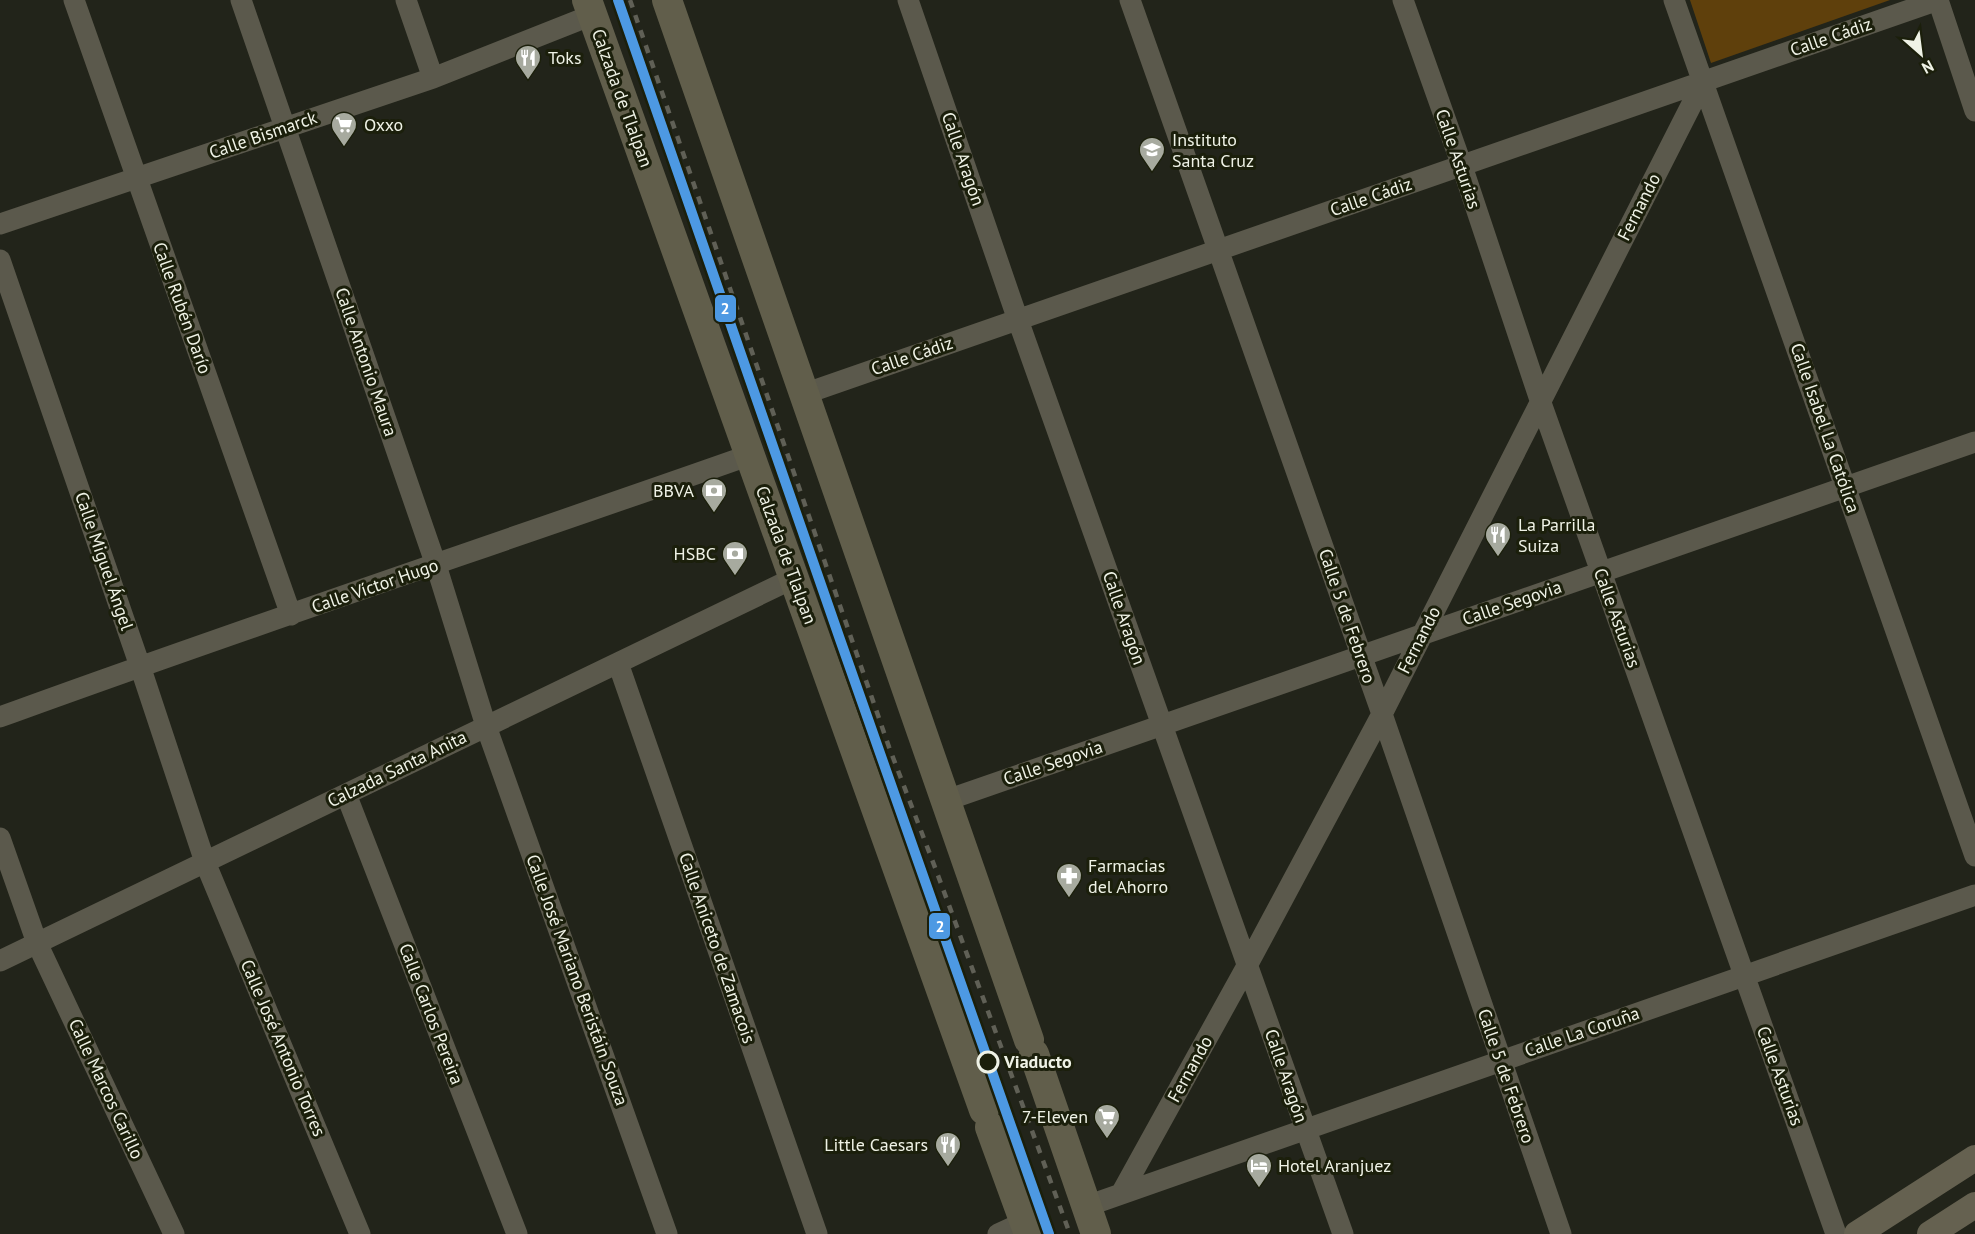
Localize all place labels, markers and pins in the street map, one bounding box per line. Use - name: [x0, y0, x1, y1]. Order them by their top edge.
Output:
- restaurant icon: Toks: [513, 43, 543, 81]
- place label: Toks: [548, 46, 582, 69]
- supermarket icon: Oxxo: [329, 110, 359, 148]
- place label: Oxxo: [364, 113, 403, 136]
- place label: Instituto Santa Cruz: [1172, 128, 1254, 172]
- school or university icon: Instituto Santa Cruz: [1137, 135, 1167, 173]
- bank icon: BBVA: [699, 476, 729, 514]
- place label: BBVA: [653, 479, 694, 502]
- place label: La Parrilla Suiza: [1518, 513, 1596, 557]
- restaurant icon: La Parrilla Suiza: [1483, 520, 1513, 558]
- bank icon: HSBC: [720, 539, 750, 577]
- place label: HSBC: [674, 542, 716, 565]
- place label: Farmacias del Ahorro: [1088, 854, 1168, 898]
- pharmacy icon: Farmacias del Ahorro: [1054, 861, 1084, 899]
- place label: Viaducto: [1003, 1050, 1072, 1073]
- marker: Viaducto: [977, 1051, 999, 1073]
- supermarket icon: 7-Eleven: [1092, 1102, 1122, 1140]
- place label: 7-Eleven: [1022, 1105, 1088, 1128]
- restaurant icon: Little Caesars: [933, 1130, 963, 1168]
- place label: Little Caesars: [824, 1133, 928, 1156]
- hotel icon: Hotel Aranjuez: [1244, 1151, 1274, 1189]
- place label: Hotel Aranjuez: [1278, 1154, 1391, 1177]

